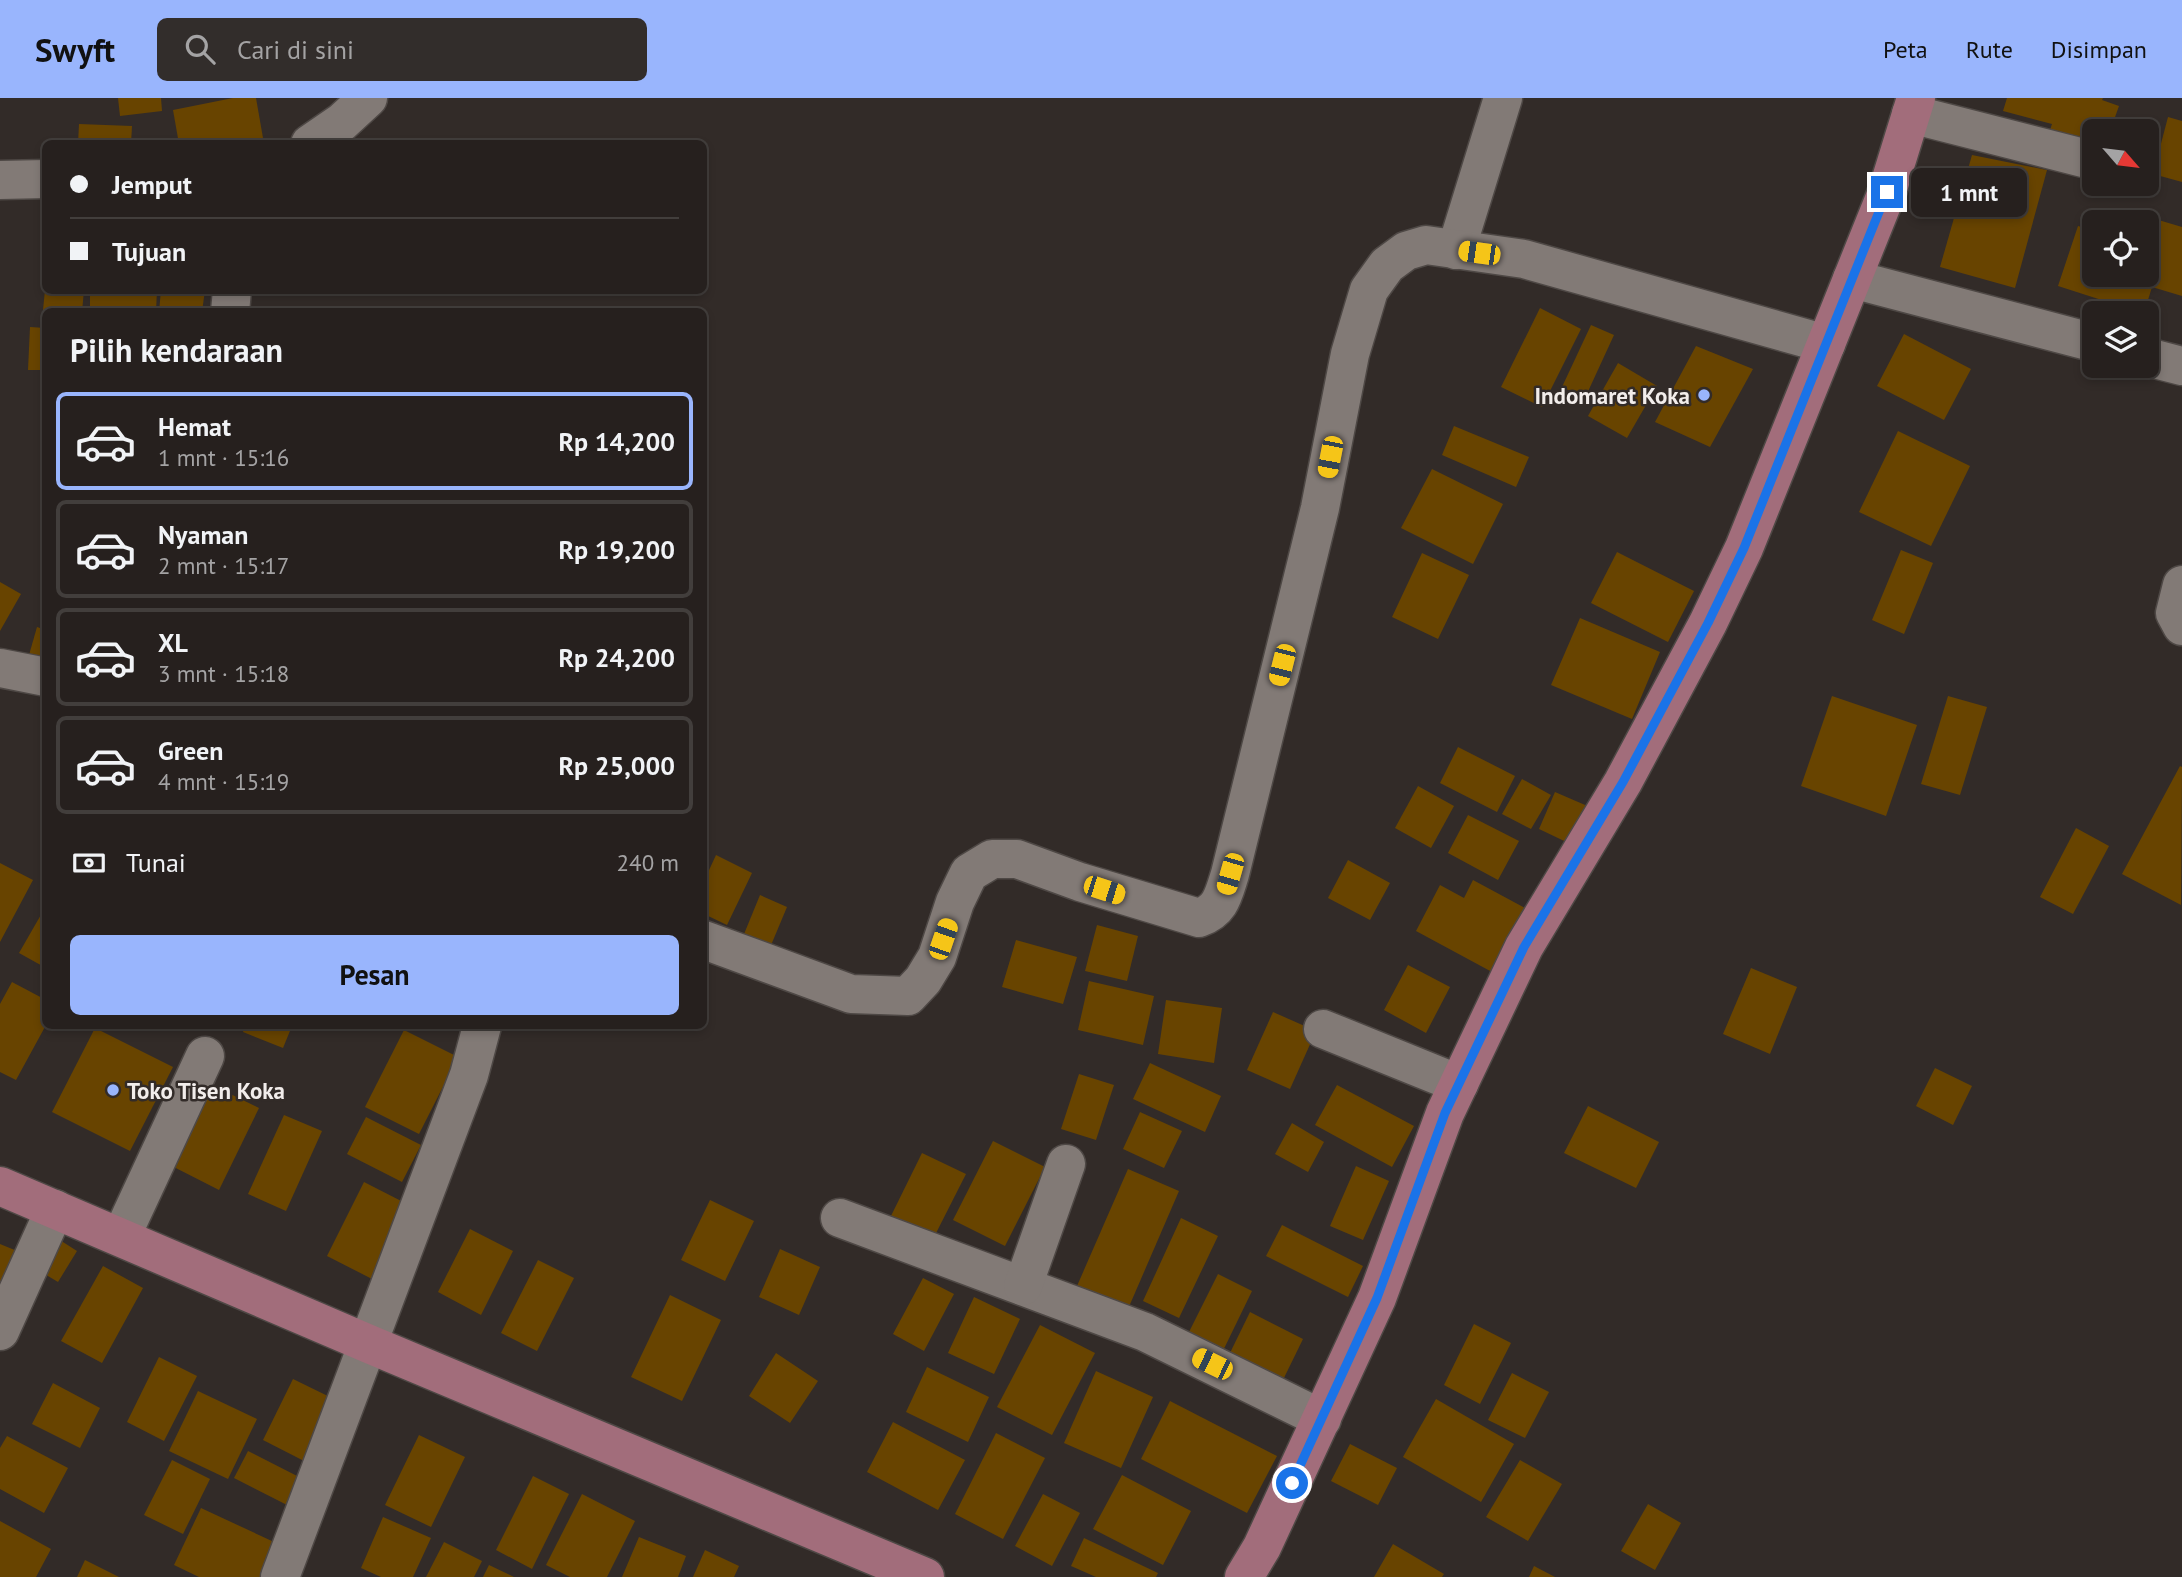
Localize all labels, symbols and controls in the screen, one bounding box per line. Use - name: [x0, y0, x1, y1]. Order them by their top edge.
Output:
- search box: [157, 18, 647, 81]
- text: Swyft: [35, 28, 115, 71]
- icon: search: [181, 30, 219, 68]
- text: Cari di sini: [237, 33, 354, 66]
- text: Peta: [1883, 34, 1928, 65]
- text: Rute: [1966, 34, 2013, 65]
- text: Disimpan: [2051, 34, 2147, 65]
- north arrow: [2082, 119, 2160, 196]
- map controls: [2082, 119, 2159, 378]
- text: Jemput: [112, 168, 192, 201]
- callout: 1 mnt: [1912, 168, 2027, 217]
- route end: [1871, 176, 1903, 208]
- text: 1 mnt: [1940, 178, 1998, 207]
- button: locate: [2082, 210, 2159, 287]
- text: Tujuan: [112, 235, 186, 268]
- car: [1457, 240, 1502, 266]
- button: layers: [2082, 301, 2159, 378]
- text: Pilih kendaraan: [70, 329, 283, 371]
- place label: Indomaret Koka: [1534, 381, 1690, 410]
- marker: Indomaret Koka: [1696, 387, 1712, 403]
- icon: car: [74, 410, 137, 473]
- text: Hemat: [158, 410, 231, 443]
- text: Rp 14,200: [558, 425, 675, 458]
- car: [1316, 434, 1345, 480]
- text: 1 mnt · 15:16: [158, 443, 289, 472]
- icon: car: [74, 518, 137, 581]
- text: Nyaman: [158, 518, 248, 551]
- text: Rp 19,200: [558, 533, 675, 566]
- text: 2 mnt · 15:17: [158, 551, 289, 580]
- icon: car: [74, 626, 137, 689]
- text: XL: [158, 626, 188, 659]
- text: Rp 24,200: [558, 641, 675, 674]
- car: [1267, 642, 1298, 688]
- text: 3 mnt · 15:18: [158, 659, 289, 688]
- icon: car: [74, 734, 137, 797]
- text: Green: [158, 734, 223, 767]
- text: Rp 25,000: [558, 749, 675, 782]
- text: 4 mnt · 15:19: [158, 767, 289, 796]
- icon: cash: [70, 844, 108, 882]
- text: Tunai: [126, 846, 186, 879]
- text: 240 m: [617, 848, 679, 877]
- car: [1215, 851, 1246, 897]
- car: [1081, 874, 1128, 906]
- car: [927, 916, 960, 962]
- button: Pesan: [70, 935, 679, 1015]
- place label: Toko Tisen Koka: [127, 1076, 285, 1105]
- marker: Toko Tisen Koka: [105, 1082, 121, 1098]
- car: [1189, 1345, 1236, 1383]
- route start: [1276, 1467, 1308, 1499]

